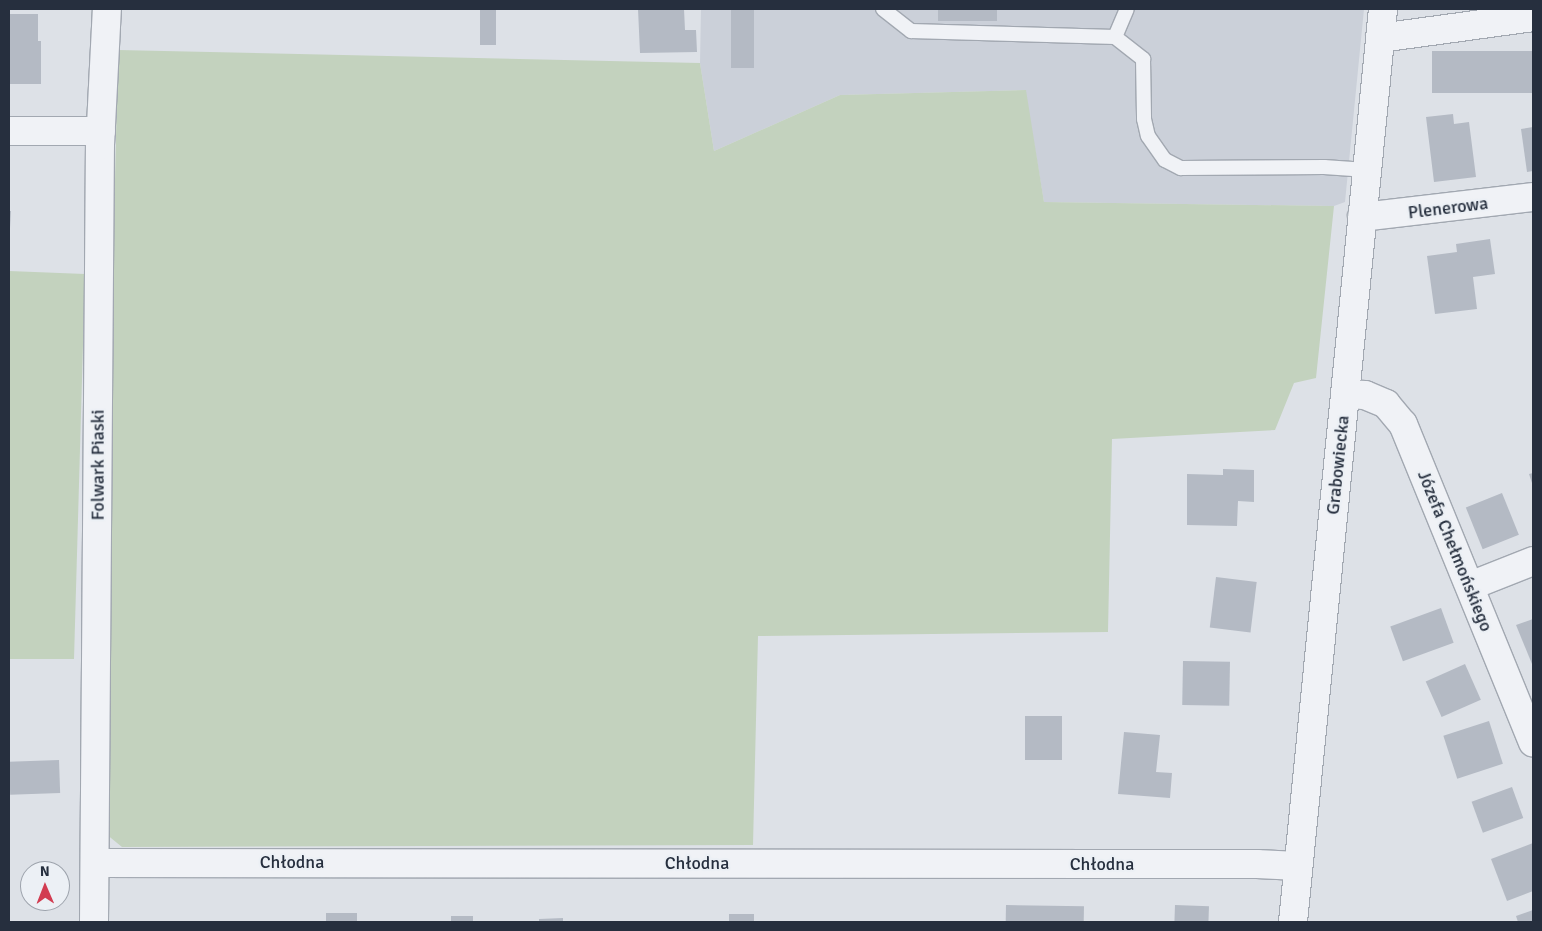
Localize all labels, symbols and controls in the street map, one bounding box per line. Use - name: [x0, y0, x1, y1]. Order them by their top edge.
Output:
- street label: Plenerowa: [1407, 192, 1489, 224]
- street label: Folwark Piaski: [87, 410, 109, 520]
- street label: Grabowiecka: [1322, 414, 1354, 516]
- street label: Józefa Chełmońskiego: [1413, 467, 1497, 635]
- street label: Chłodna: [260, 851, 324, 873]
- street label: Chłodna: [665, 852, 729, 874]
- street label: Chłodna: [1070, 853, 1134, 875]
- north arrow: [20, 861, 70, 911]
- text: N: [40, 863, 50, 880]

